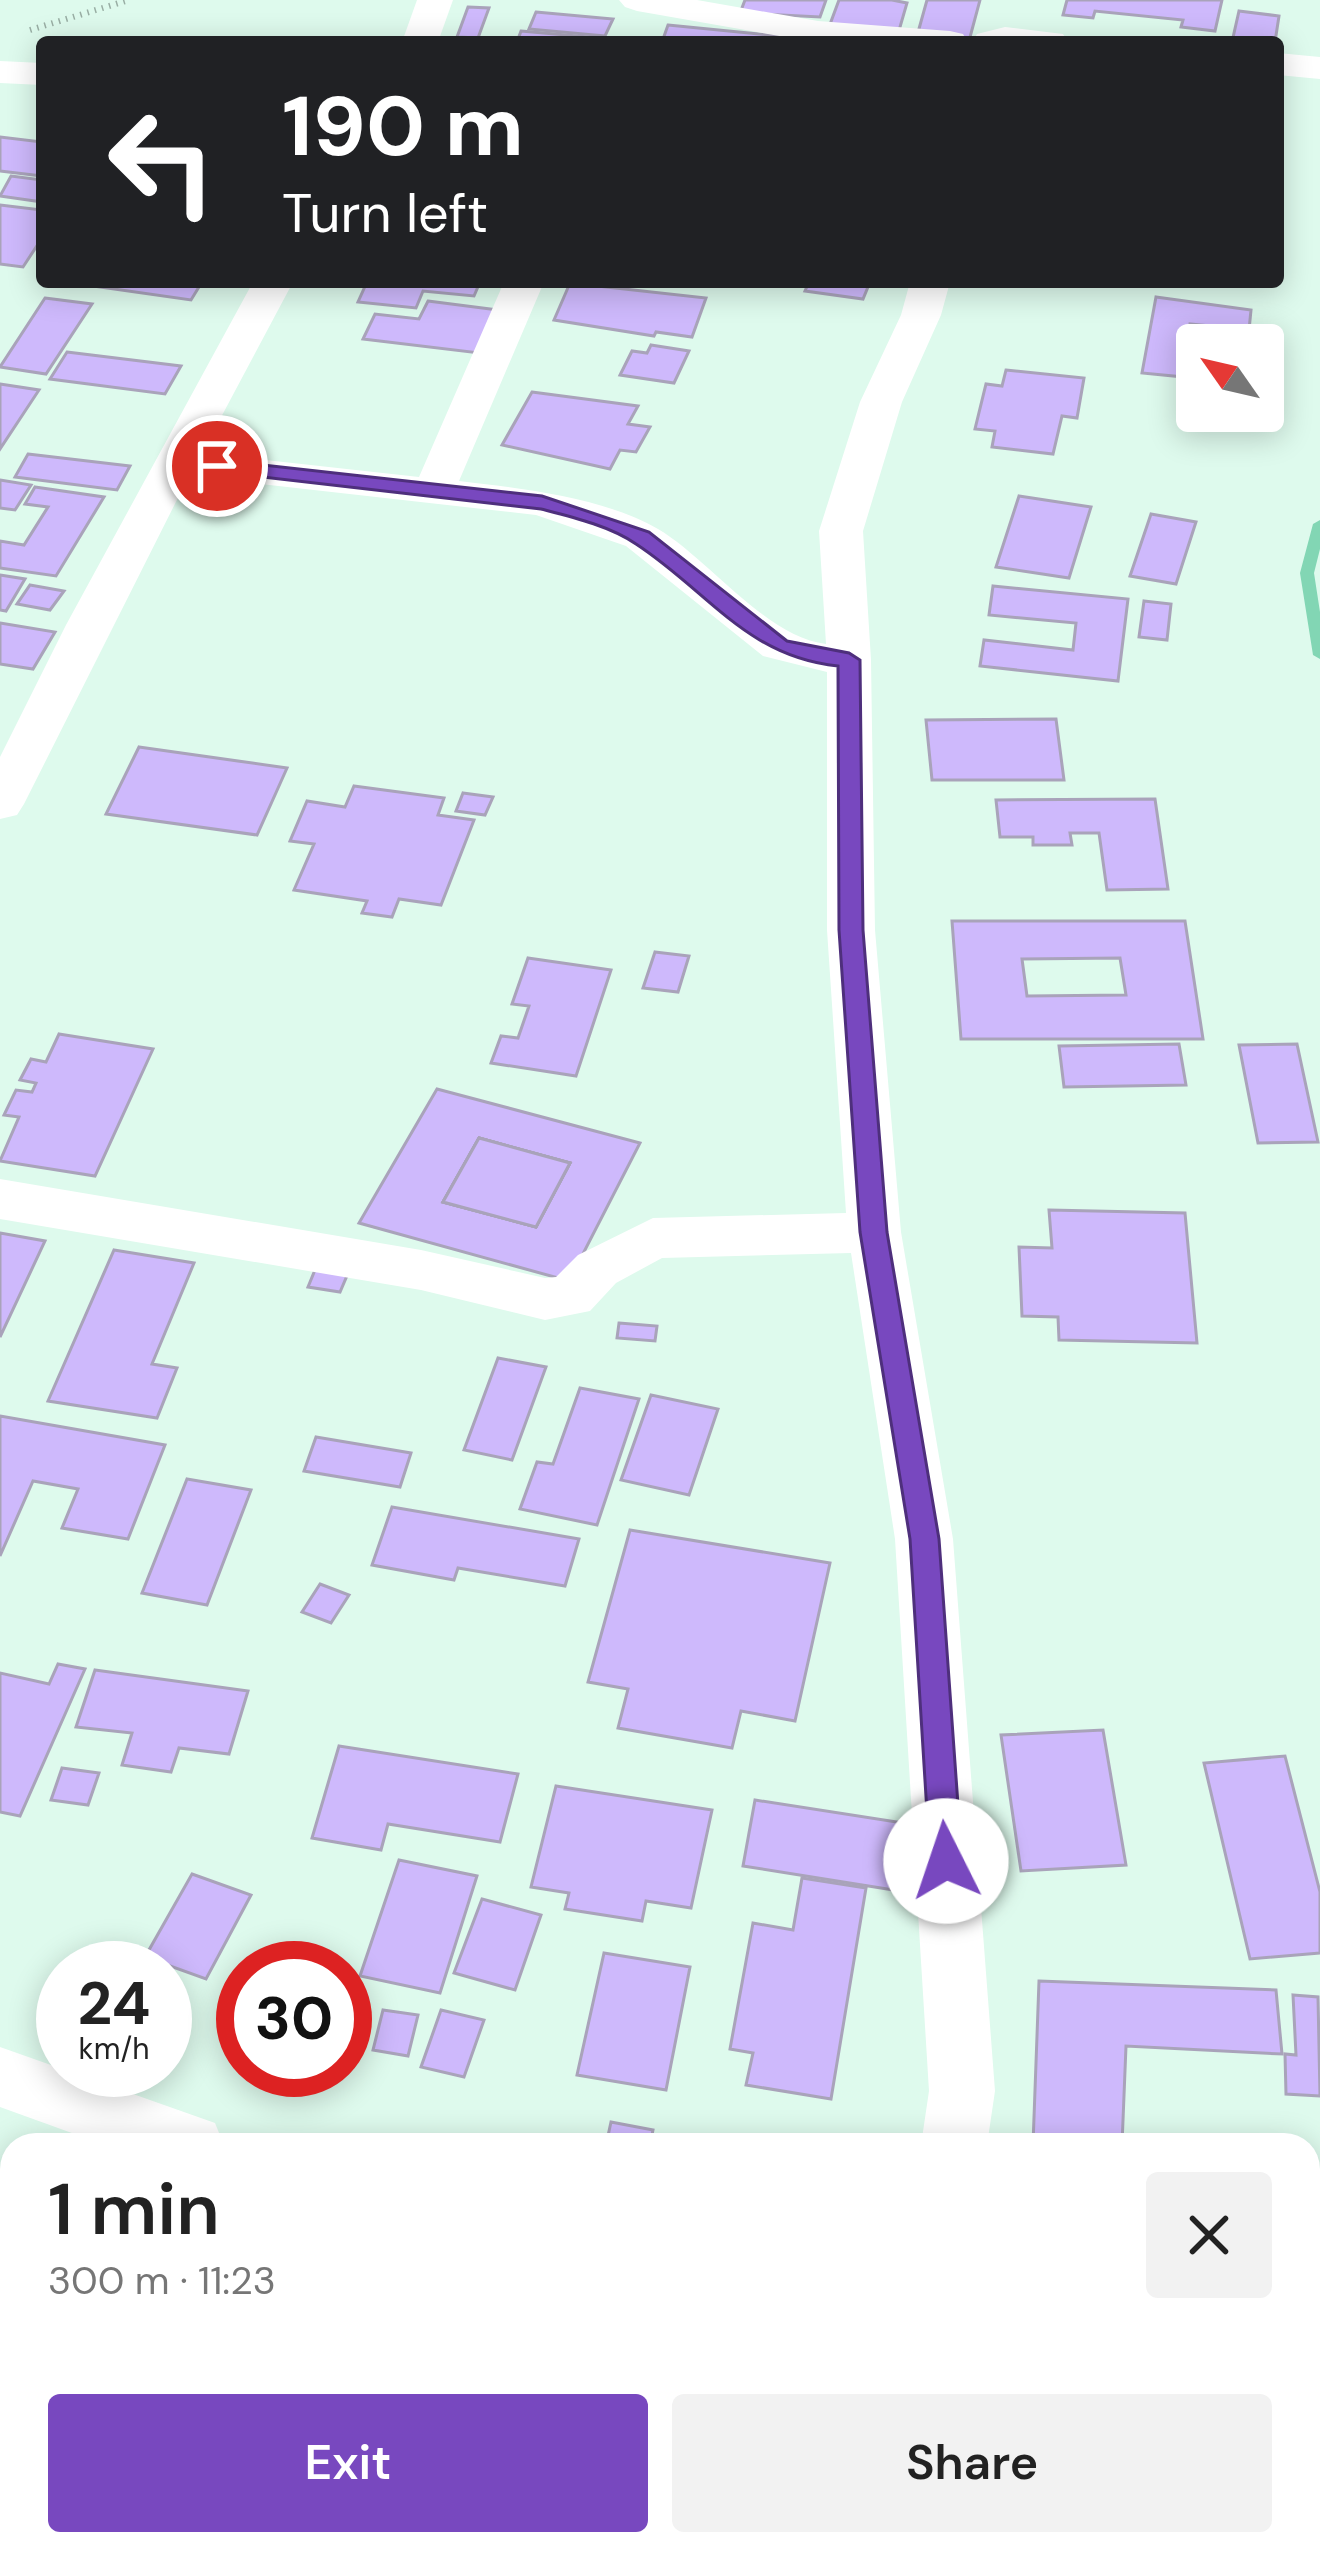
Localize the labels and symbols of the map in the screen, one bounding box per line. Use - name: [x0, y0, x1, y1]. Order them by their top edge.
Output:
- north arrow: [1176, 324, 1284, 432]
- pin: [166, 415, 268, 517]
- position arrow: [883, 1798, 1009, 1924]
- speed limit sign: 30: [216, 1941, 372, 2097]

